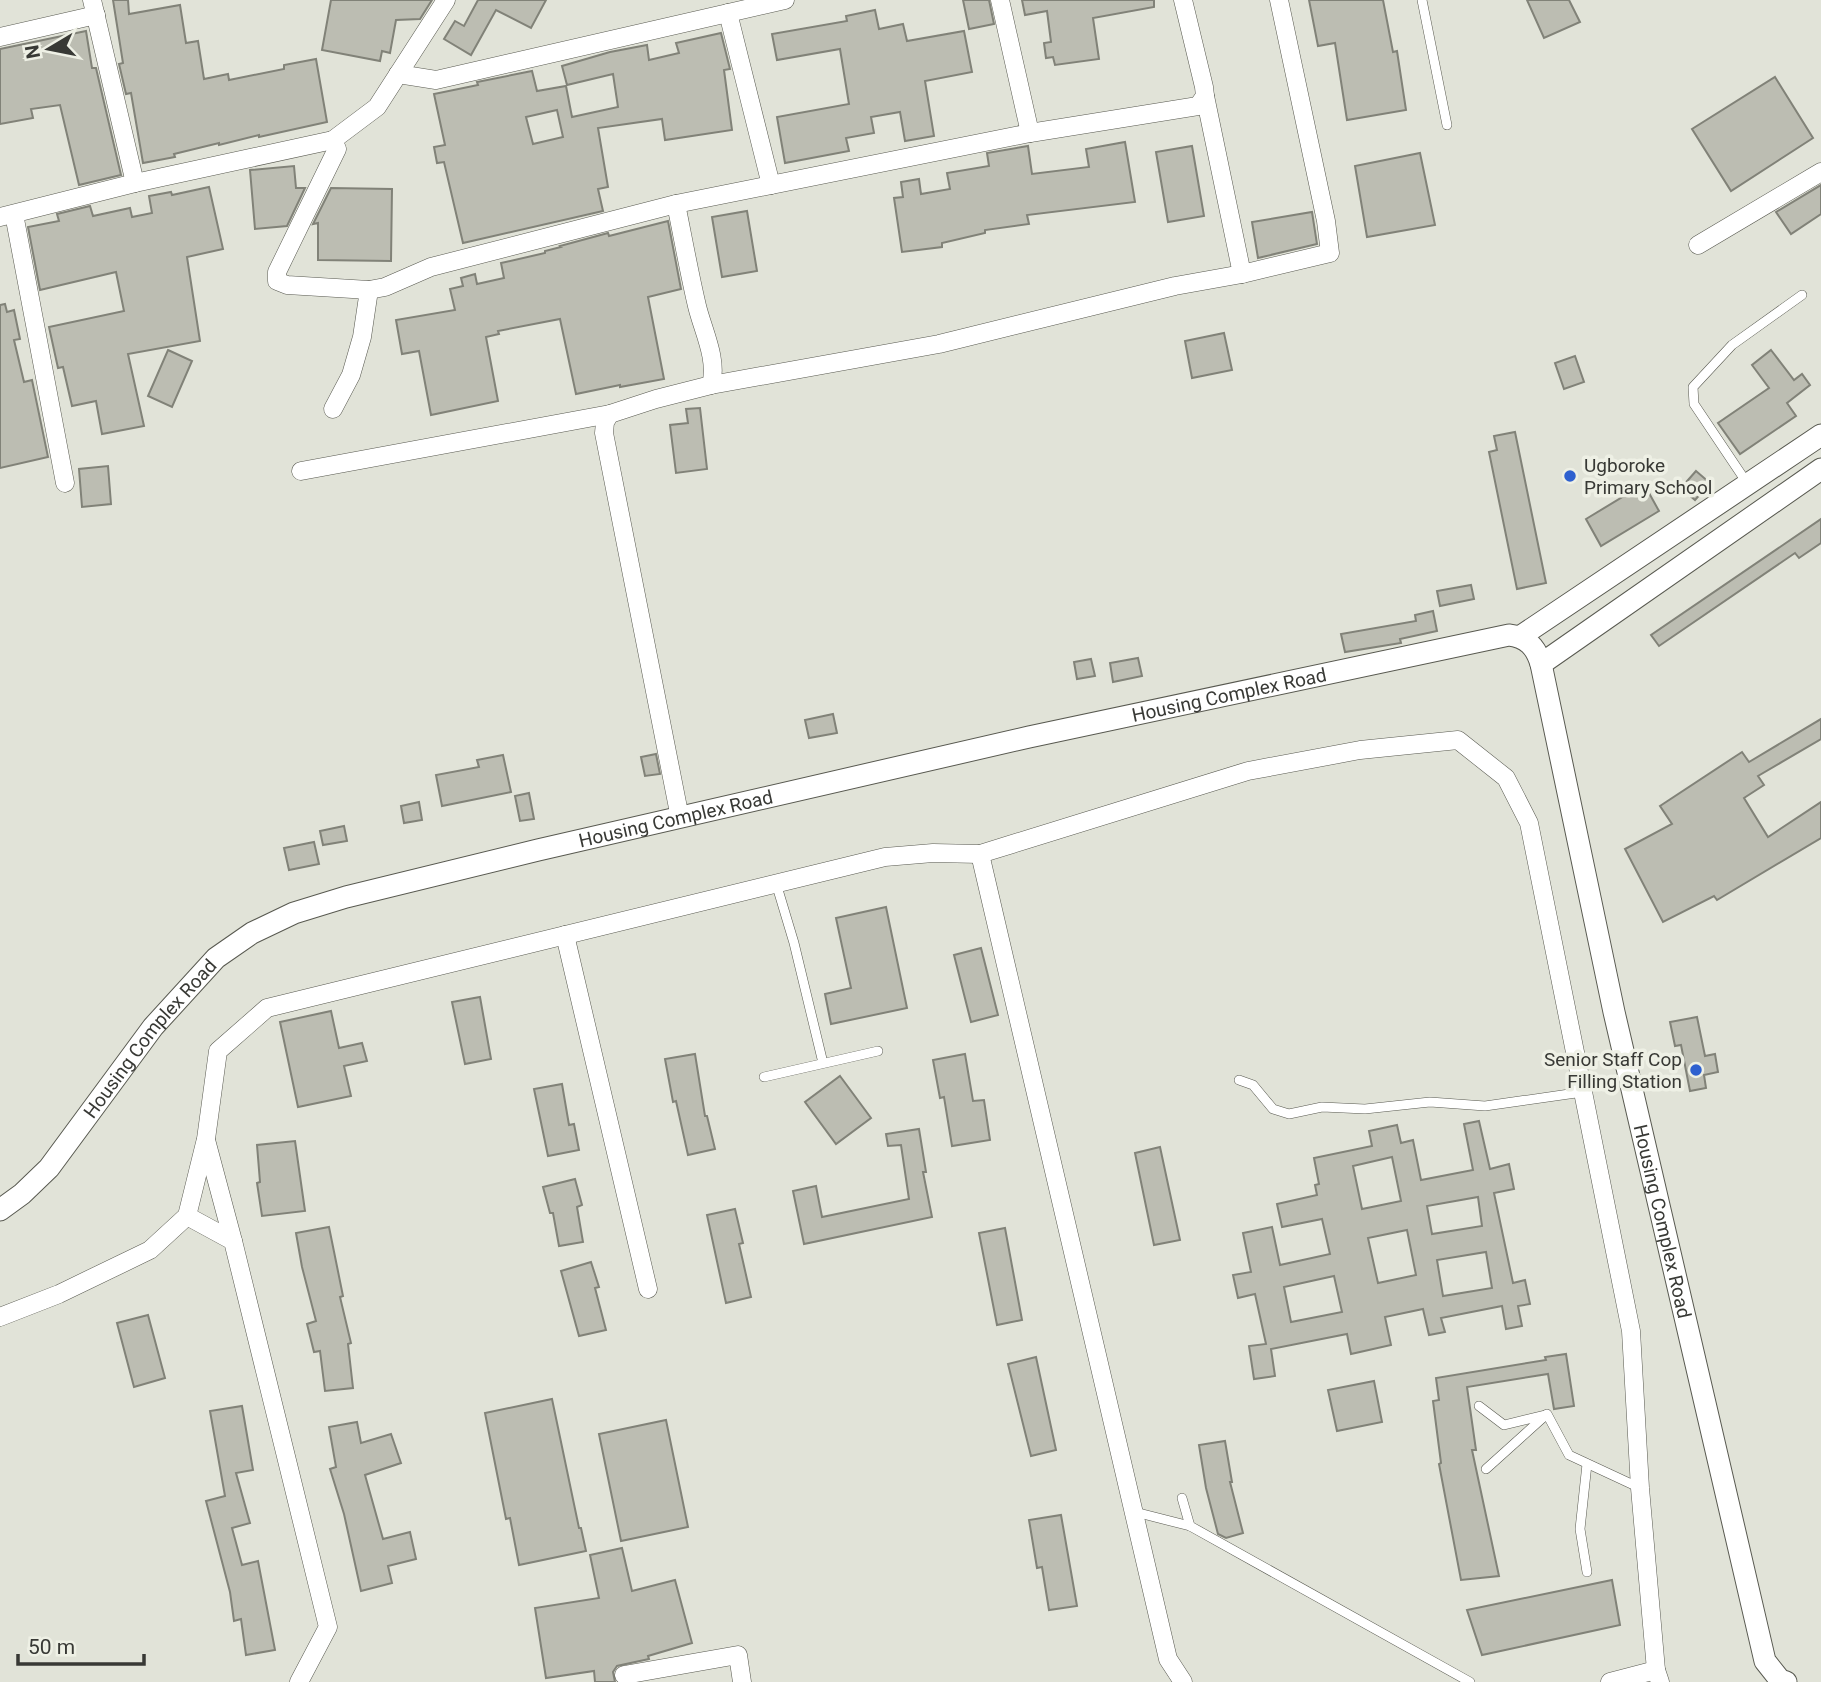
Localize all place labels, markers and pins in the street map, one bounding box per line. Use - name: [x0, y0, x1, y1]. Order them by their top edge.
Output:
- place label: Ugboroke Primary School: [1584, 454, 1712, 499]
- marker: Ugboroke Primary School: [1562, 468, 1578, 484]
- place label: Senior Staff Cop Filling Station: [1544, 1048, 1682, 1093]
- marker: Senior Staff Cop Filling Station: [1688, 1062, 1704, 1078]

